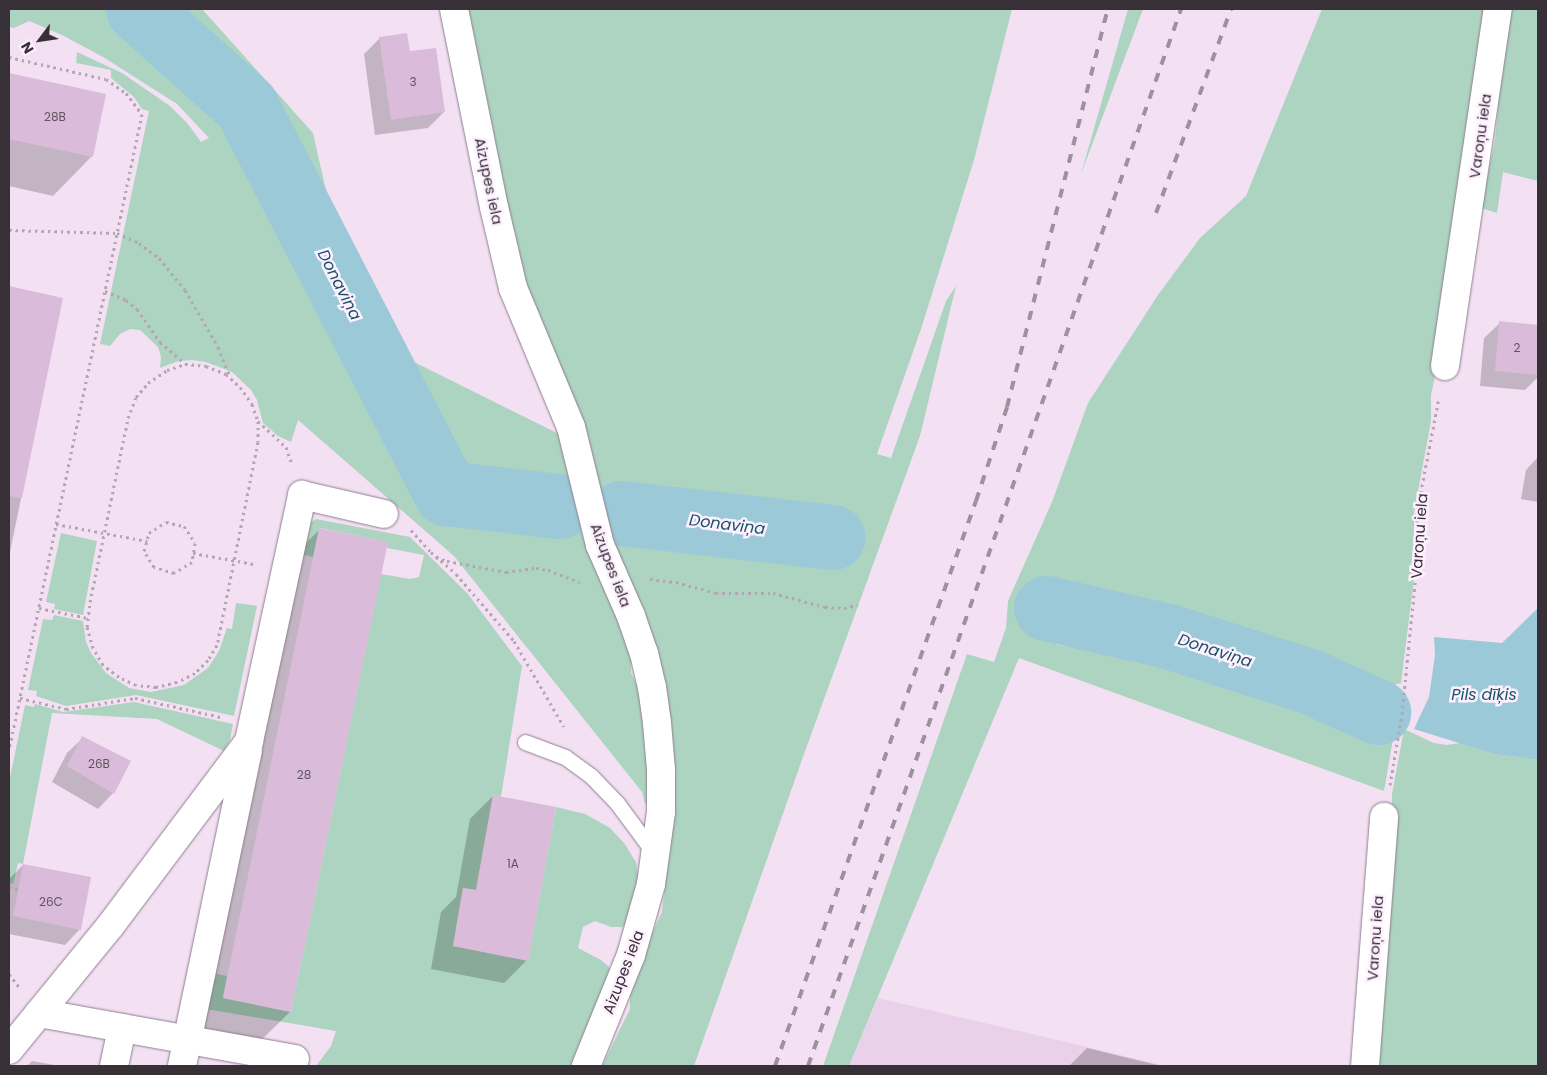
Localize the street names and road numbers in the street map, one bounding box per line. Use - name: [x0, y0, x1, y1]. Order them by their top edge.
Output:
- street label: Varoņu iela: [1465, 92, 1495, 180]
- street label: Aizupes iela: [471, 136, 507, 226]
- street label: Varoņu iela: [1407, 493, 1431, 579]
- street label: Aizupes iela: [587, 521, 635, 609]
- street label: Varoņu iela: [1363, 895, 1387, 981]
- street label: Aizupes iela: [599, 928, 647, 1016]

